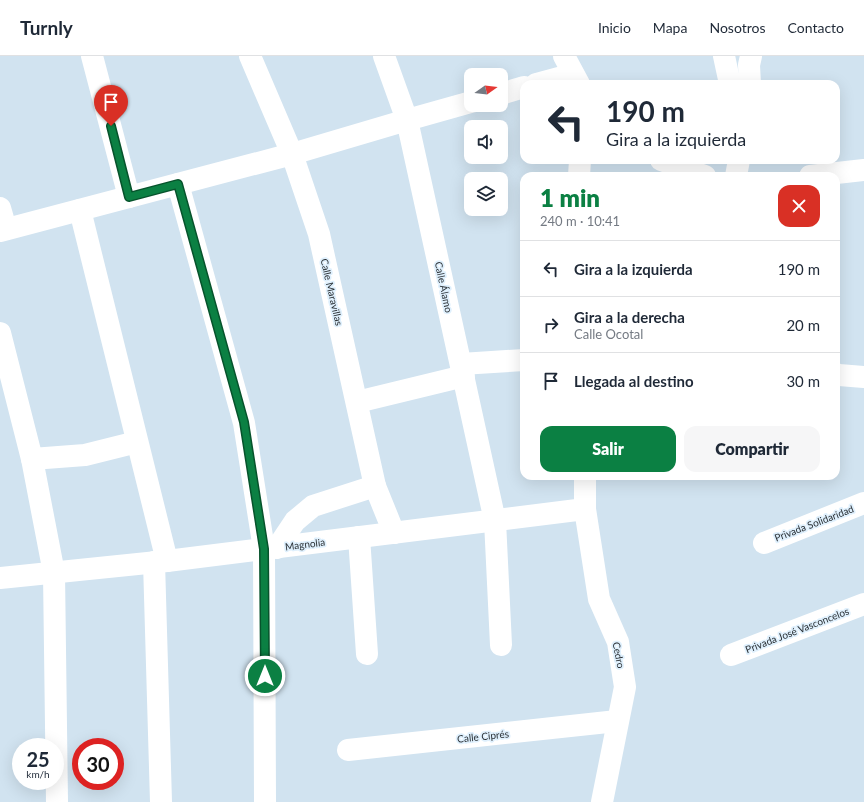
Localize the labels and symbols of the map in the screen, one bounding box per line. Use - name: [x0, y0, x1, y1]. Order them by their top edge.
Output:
- north arrow: [464, 68, 508, 112]
- pin: [94, 85, 128, 126]
- street label: Calle Maravillas: [318, 257, 346, 327]
- street label: Calle Álamo: [433, 260, 455, 314]
- street label: Privada Solidaridad: [773, 502, 855, 544]
- street label: Magnolia: [284, 536, 326, 552]
- street label: Privada José Vasconcelos: [744, 605, 850, 655]
- street label: Cedro: [611, 641, 627, 670]
- position arrow: [244, 655, 286, 697]
- street label: Calle Ciprés: [457, 727, 509, 745]
- speed limit sign: 30: [72, 738, 124, 790]

